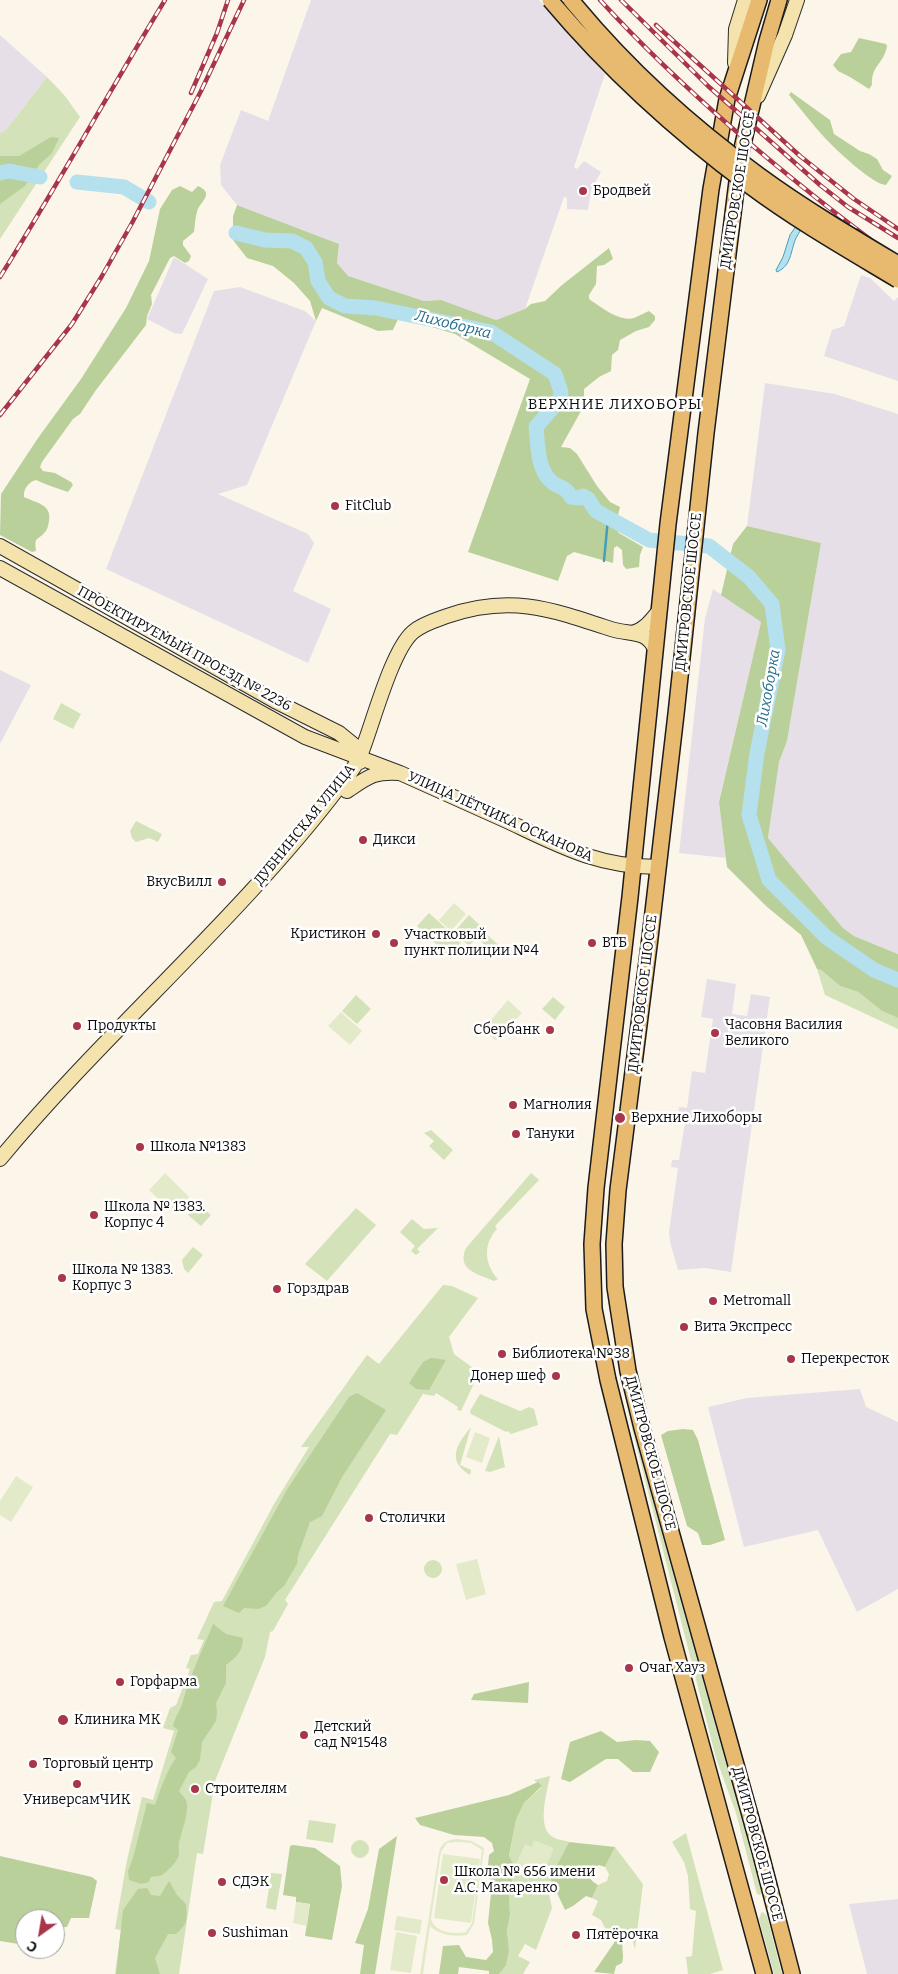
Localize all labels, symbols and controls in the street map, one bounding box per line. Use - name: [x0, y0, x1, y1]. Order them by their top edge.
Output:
- street label: ДМИТРОВСКОЕ ШОССЕ: [717, 110, 759, 270]
- place label: Бродвей: [593, 183, 651, 199]
- marker: Бродвей: [577, 185, 589, 197]
- water label: Лихоборка: [413, 307, 493, 343]
- district label: ВЕРХНИЕ ЛИХОБОРЫ: [526, 396, 704, 414]
- place label: FitClub: [345, 498, 391, 514]
- marker: FitClub: [329, 500, 341, 512]
- street label: ДМИТРОВСКОЕ ШОССЕ: [672, 512, 706, 672]
- street label: ПРОЕКТИРУЕМЫЙ ПРОЕЗД № 2236: [74, 583, 294, 715]
- water label: Лихоборка: [753, 648, 785, 728]
- street label: ДУБНИНСКАЯ УЛИЦА: [251, 761, 359, 889]
- street label: УЛИЦА ЛЁТЧИКА ОСКАНОВА: [405, 768, 595, 866]
- place label: Дикси: [373, 832, 416, 848]
- marker: Дикси: [357, 834, 369, 846]
- place label: ВкусВилл: [146, 874, 212, 890]
- marker: ВкусВилл: [216, 876, 228, 888]
- street label: ДМИТРОВСКОЕ ШОССЕ: [625, 914, 661, 1074]
- place label: Кристикон: [290, 926, 366, 942]
- place label: Участковый пункт полиции №4: [404, 927, 539, 960]
- marker: Кристикон: [370, 928, 382, 940]
- place label: ВТБ: [602, 935, 627, 951]
- marker: Участковый пункт полиции №4: [388, 937, 400, 949]
- marker: ВТБ: [586, 937, 598, 949]
- place label: Часовня Василия Великого: [725, 1017, 843, 1050]
- place label: Продукты: [87, 1018, 156, 1034]
- marker: Продукты: [71, 1020, 83, 1032]
- place label: Сбербанк: [473, 1022, 540, 1038]
- marker: Сбербанк: [544, 1024, 556, 1036]
- marker: Часовня Василия Великого: [709, 1027, 721, 1039]
- place label: Магнолия: [523, 1097, 592, 1113]
- marker: Магнолия: [507, 1099, 519, 1111]
- place label: Верхние Лихоборы: [631, 1110, 762, 1126]
- marker: Верхние Лихоборы: [613, 1111, 627, 1125]
- place label: Тануки: [526, 1126, 575, 1142]
- marker: Тануки: [510, 1128, 522, 1140]
- place label: Школа №1383: [150, 1139, 246, 1155]
- marker: Школа №1383: [134, 1141, 146, 1153]
- place label: Школа № 1383. Корпус 4: [104, 1199, 205, 1232]
- marker: Школа № 1383. Корпус 4: [88, 1209, 100, 1221]
- place label: Школа № 1383. Корпус 3: [72, 1262, 173, 1294]
- marker: Школа № 1383. Корпус 3: [56, 1272, 68, 1284]
- place label: Горздрав: [287, 1281, 349, 1297]
- marker: Горздрав: [271, 1283, 283, 1295]
- place label: Metromall: [723, 1293, 791, 1309]
- marker: Metromall: [707, 1295, 719, 1307]
- place label: Вита Экспресс: [694, 1319, 792, 1335]
- marker: Вита Экспресс: [678, 1321, 690, 1333]
- place label: Библиотека №38: [512, 1346, 630, 1362]
- marker: Библиотека №38: [496, 1348, 508, 1360]
- place label: Перекресток: [801, 1351, 890, 1367]
- marker: Перекресток: [785, 1353, 797, 1365]
- place label: Донер шеф: [471, 1368, 546, 1384]
- marker: Донер шеф: [550, 1370, 562, 1382]
- street label: ДМИТРОВСКОЕ ШОССЕ: [621, 1374, 679, 1532]
- place label: Столички: [379, 1510, 445, 1526]
- marker: Столички: [363, 1512, 375, 1524]
- place label: Очаг Хауз: [639, 1660, 705, 1676]
- marker: Очаг Хауз: [623, 1662, 635, 1674]
- place label: Горфарма: [130, 1674, 197, 1690]
- marker: Горфарма: [114, 1676, 126, 1688]
- place label: Клиника МК: [74, 1712, 161, 1728]
- marker: Клиника МК: [56, 1713, 70, 1727]
- place label: Детский сад №1548: [314, 1719, 387, 1751]
- marker: Детский сад №1548: [298, 1729, 310, 1741]
- place label: Торговый центр: [43, 1756, 153, 1772]
- marker: Торговый центр: [27, 1758, 39, 1770]
- street label: ДМИТРОВСКОЕ ШОССЕ: [728, 1765, 786, 1923]
- marker: УниверсамЧИК: [71, 1778, 83, 1790]
- place label: Строителям: [205, 1781, 287, 1797]
- marker: Строителям: [189, 1783, 201, 1795]
- place label: УниверсамЧИК: [23, 1792, 131, 1808]
- place label: Школа № 656 имени А.С. Макаренко: [454, 1864, 596, 1896]
- place label: СДЭК: [232, 1874, 269, 1890]
- marker: Школа № 656 имени А.С. Макаренко: [438, 1874, 450, 1886]
- marker: СДЭК: [216, 1876, 228, 1888]
- north arrow: [15, 1909, 65, 1959]
- place label: Sushiman: [222, 1925, 288, 1941]
- marker: Sushiman: [206, 1927, 218, 1939]
- place label: Пятёрочка: [586, 1927, 659, 1943]
- marker: Пятёрочка: [570, 1929, 582, 1941]
- text: С: [24, 1937, 41, 1956]

